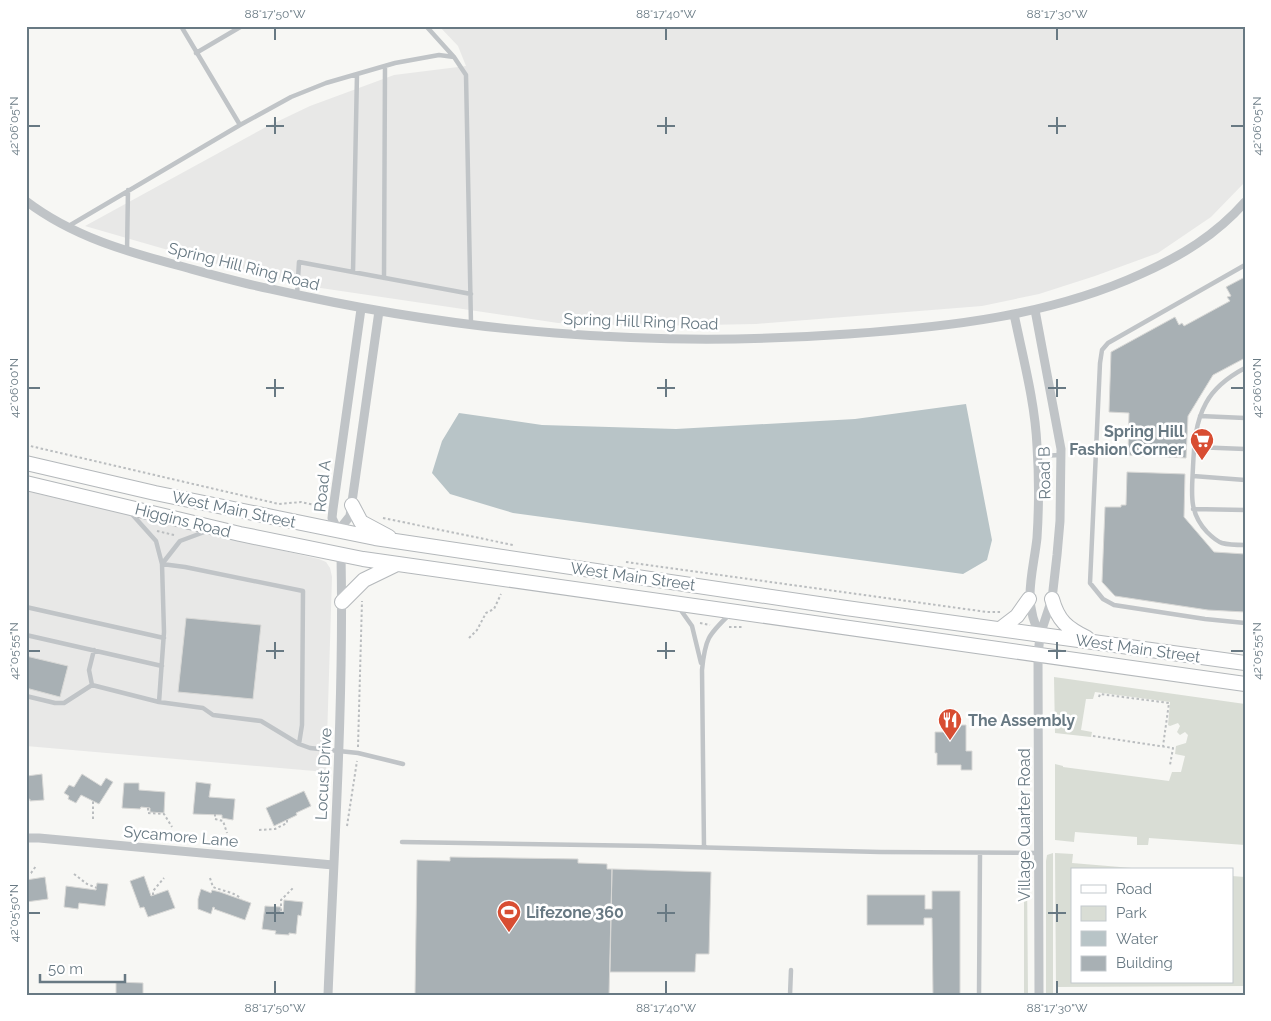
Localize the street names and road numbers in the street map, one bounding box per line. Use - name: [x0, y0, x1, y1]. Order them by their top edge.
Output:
- street label: Spring Hill Ring Road: [166, 239, 321, 294]
- street label: Spring Hill Ring Road: [563, 309, 719, 334]
- street label: Road B: [1035, 446, 1054, 500]
- street label: Road A: [310, 459, 335, 513]
- street label: West Main Street: [170, 487, 298, 532]
- street label: Higgins Road: [133, 499, 233, 542]
- street label: West Main Street: [569, 558, 697, 595]
- street label: West Main Street: [1074, 630, 1202, 667]
- street label: Locust Drive: [312, 727, 335, 821]
- street label: Village Quarter Road: [1015, 748, 1034, 902]
- street label: Sycamore Lane: [123, 822, 239, 851]

